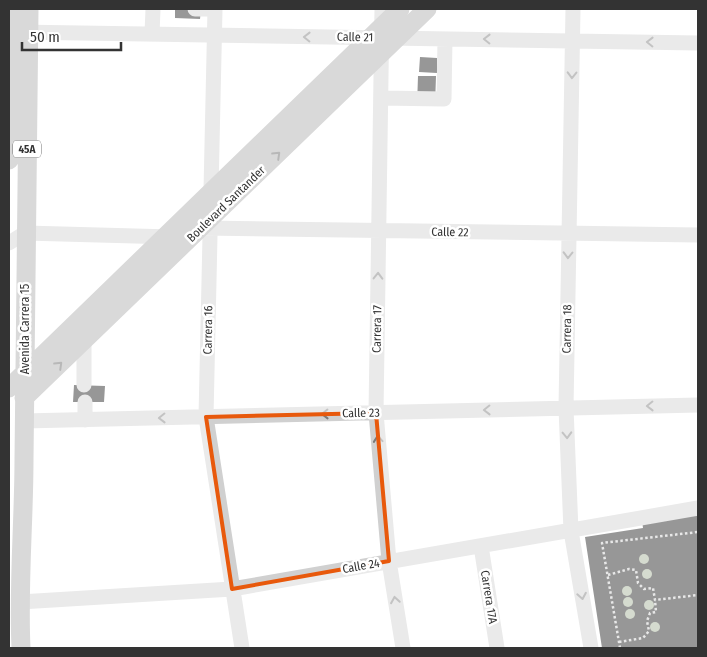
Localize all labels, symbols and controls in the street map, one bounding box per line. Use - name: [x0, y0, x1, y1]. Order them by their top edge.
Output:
- scale bar: [22, 20, 121, 52]
- text: 50 m: [30, 28, 60, 46]
- street label: Calle 21: [337, 30, 373, 44]
- one-way arrow: [303, 31, 311, 42]
- one-way arrow: [483, 34, 490, 44]
- one-way arrow: [645, 37, 653, 47]
- one-way arrow: [567, 71, 578, 79]
- road number: 45A: [13, 140, 41, 158]
- one-way arrow: [272, 152, 281, 161]
- street label: Boulevard Santander: [184, 163, 269, 245]
- street label: Calle 22: [431, 225, 469, 239]
- one-way arrow: [563, 251, 574, 259]
- one-way arrow: [373, 272, 383, 280]
- street label: Avenida Carrera 15: [18, 283, 32, 374]
- street label: Carrera 18: [560, 304, 574, 354]
- street label: Carrera 16: [201, 305, 215, 355]
- street label: Carrera 17: [370, 305, 384, 353]
- one-way arrow: [54, 362, 63, 371]
- one-way arrow: [645, 401, 653, 411]
- one-way arrow: [483, 405, 490, 415]
- street label: Calle 23: [342, 406, 380, 420]
- one-way arrow: [320, 409, 328, 419]
- one-way arrow: [158, 413, 166, 423]
- one-way arrow: [561, 431, 572, 439]
- one-way arrow: [373, 434, 384, 442]
- street label: Calle 24: [341, 556, 381, 576]
- street label: Carrera 17A: [478, 569, 500, 625]
- one-way arrow: [576, 592, 586, 601]
- one-way arrow: [391, 596, 401, 604]

